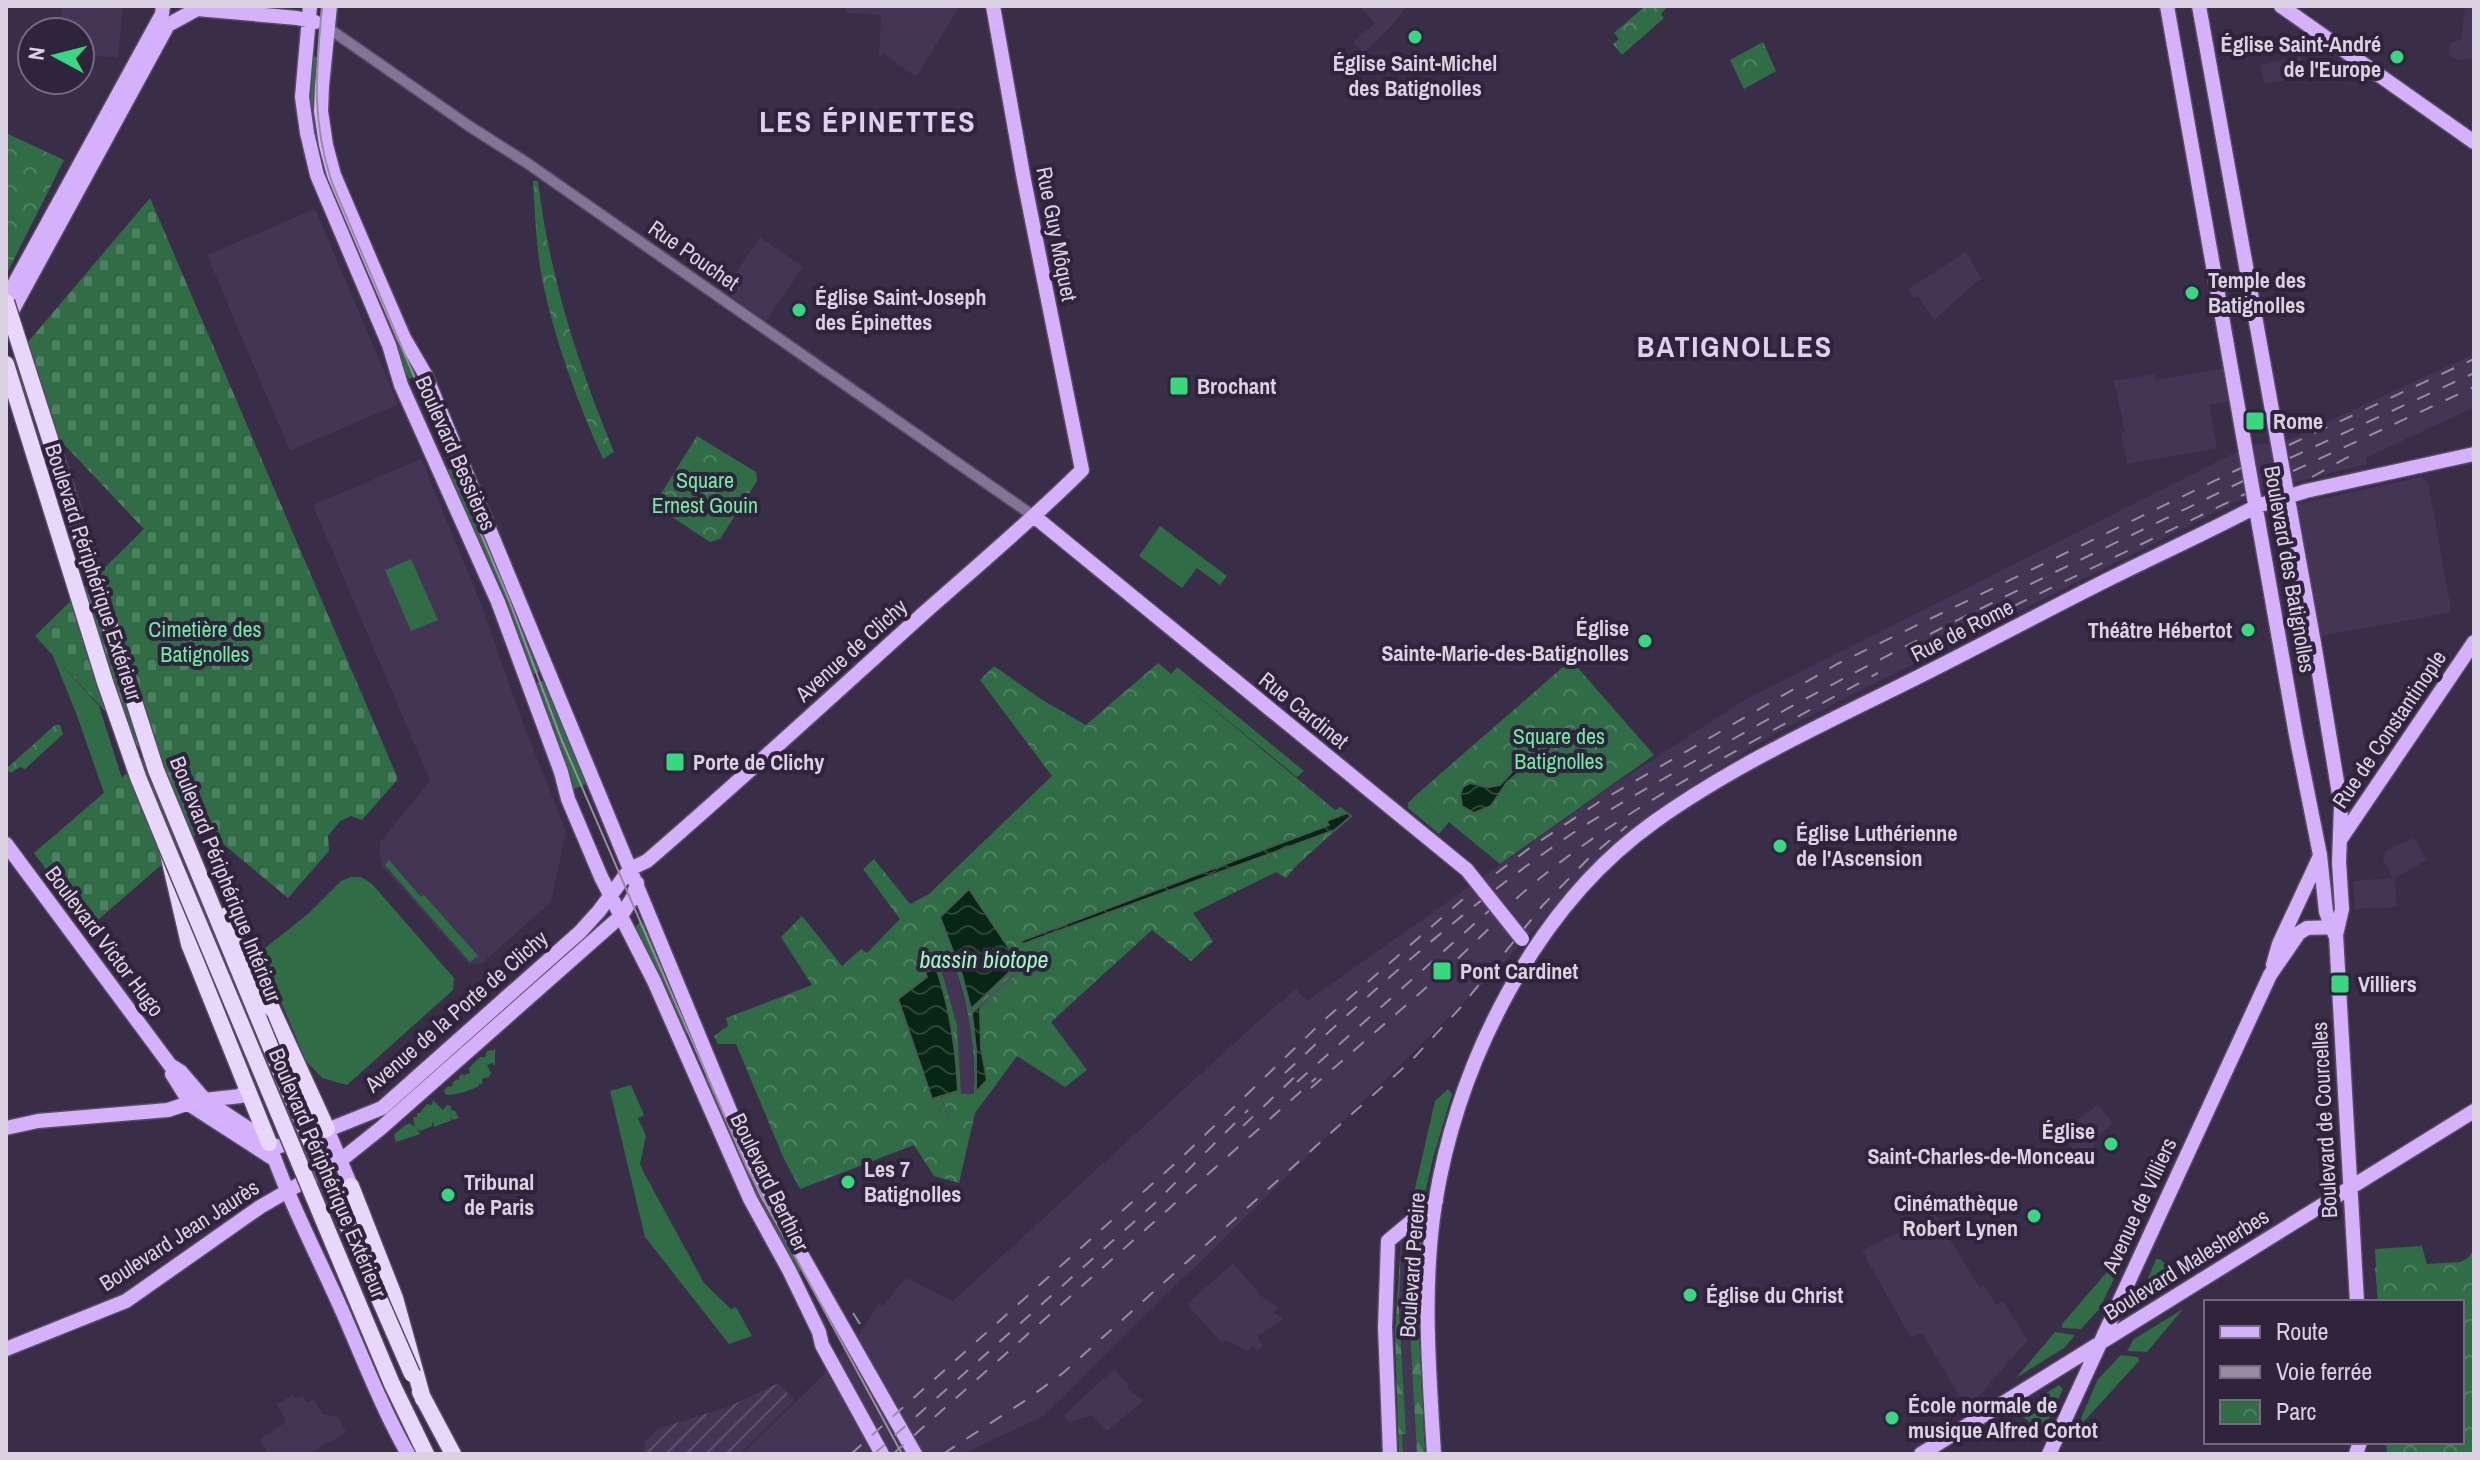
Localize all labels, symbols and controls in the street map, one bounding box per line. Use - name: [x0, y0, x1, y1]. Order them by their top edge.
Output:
- north arrow: [16, 16, 96, 96]
- marker: Église Saint-Michel des Batignolles: [1406, 28, 1424, 46]
- place label: Église Saint-André de l'Europe: [2221, 29, 2381, 84]
- text: N: [20, 45, 52, 62]
- place label: Église Saint-Michel des Batignolles: [1333, 48, 1497, 103]
- marker: Église Saint-André de l'Europe: [2388, 48, 2406, 66]
- district label: LES ÉPINETTES: [759, 101, 977, 141]
- street label: Rue Guy Môquet: [1029, 164, 1085, 304]
- street label: Rue Pouchet: [643, 213, 745, 297]
- place label: Temple des Batignolles: [2208, 265, 2306, 320]
- place label: Église Saint-Joseph des Épinettes: [815, 282, 986, 337]
- marker: Temple des Batignolles: [2183, 284, 2201, 302]
- marker: Église Saint-Joseph des Épinettes: [790, 301, 808, 319]
- district label: BATIGNOLLES: [1637, 326, 1833, 366]
- street label: Boulevard Bessières: [408, 371, 504, 535]
- place label: Brochant: [1197, 371, 1276, 401]
- marker: Brochant: [1168, 375, 1190, 397]
- place label: Rome: [2273, 406, 2323, 436]
- marker: Rome: [2244, 410, 2266, 432]
- street label: Boulevard Périphérique Extérieur: [38, 440, 150, 704]
- street label: Boulevard des Batignolles: [2257, 463, 2323, 675]
- park label: Square Ernest Gouin: [652, 465, 758, 520]
- street label: Rue de Rome: [1906, 591, 2018, 669]
- street label: Avenue de Clichy: [788, 592, 913, 709]
- place label: Église Sainte-Marie-des-Batignolles: [1381, 613, 1629, 668]
- park label: Cimetière des Batignolles: [148, 614, 262, 669]
- place label: Théâtre Hébertot: [2088, 615, 2232, 645]
- marker: Théâtre Hébertot: [2239, 621, 2257, 639]
- marker: Église Sainte-Marie-des-Batignolles: [1636, 632, 1654, 650]
- street label: Rue de Constantinople: [2325, 644, 2453, 814]
- street label: Rue Cardinet: [1253, 665, 1355, 755]
- park label: Square des Batignolles: [1513, 721, 1605, 776]
- place label: Porte de Clichy: [693, 747, 824, 777]
- marker: Porte de Clichy: [664, 751, 686, 773]
- street label: Boulevard Périphérique Intérieur: [163, 752, 289, 1006]
- place label: Église Luthérienne de l'Ascension: [1796, 818, 1957, 873]
- marker: Église Luthérienne de l'Ascension: [1771, 837, 1789, 855]
- street label: Boulevard Victor Hugo: [38, 860, 172, 1022]
- street label: Avenue de la Porte de Clichy: [357, 923, 554, 1100]
- water label: bassin biotope: [919, 943, 1049, 975]
- place label: Pont Cardinet: [1460, 956, 1578, 986]
- marker: Pont Cardinet: [1431, 960, 1453, 982]
- place label: Villiers: [2358, 969, 2417, 999]
- marker: Villiers: [2329, 973, 2351, 995]
- street label: Boulevard de Courcelles: [2304, 1021, 2344, 1219]
- street label: Boulevard Périphérique Extérieur: [262, 1043, 394, 1303]
- street label: Boulevard Berthier: [724, 1108, 816, 1256]
- place label: Église Saint-Charles-de-Monceau: [1867, 1116, 2095, 1171]
- street label: Avenue de Villiers: [2094, 1133, 2183, 1278]
- marker: Église Saint-Charles-de-Monceau: [2102, 1135, 2120, 1153]
- place label: Les 7 Batignolles: [864, 1154, 961, 1209]
- place label: Tribunal de Paris: [464, 1167, 534, 1222]
- street label: Boulevard Jean Jaurès: [93, 1172, 265, 1298]
- marker: Les 7 Batignolles: [839, 1173, 857, 1191]
- marker: Tribunal de Paris: [439, 1186, 457, 1204]
- place label: Cinémathèque Robert Lynen: [1894, 1188, 2018, 1243]
- street label: Boulevard Pereire: [1392, 1191, 1432, 1339]
- street label: Boulevard Malesherbes: [2098, 1201, 2274, 1327]
- marker: Cinémathèque Robert Lynen: [2025, 1207, 2043, 1225]
- place label: Église du Christ: [1706, 1280, 1843, 1310]
- marker: Église du Christ: [1681, 1286, 1699, 1304]
- legend: [2204, 1300, 2464, 1444]
- text: Route: [2276, 1315, 2329, 1347]
- text: Voie ferrée: [2276, 1355, 2372, 1387]
- place label: École normale de musique Alfred Cortot: [1908, 1390, 2098, 1445]
- text: Parc: [2276, 1395, 2317, 1427]
- marker: École normale de musique Alfred Cortot: [1883, 1409, 1901, 1427]

